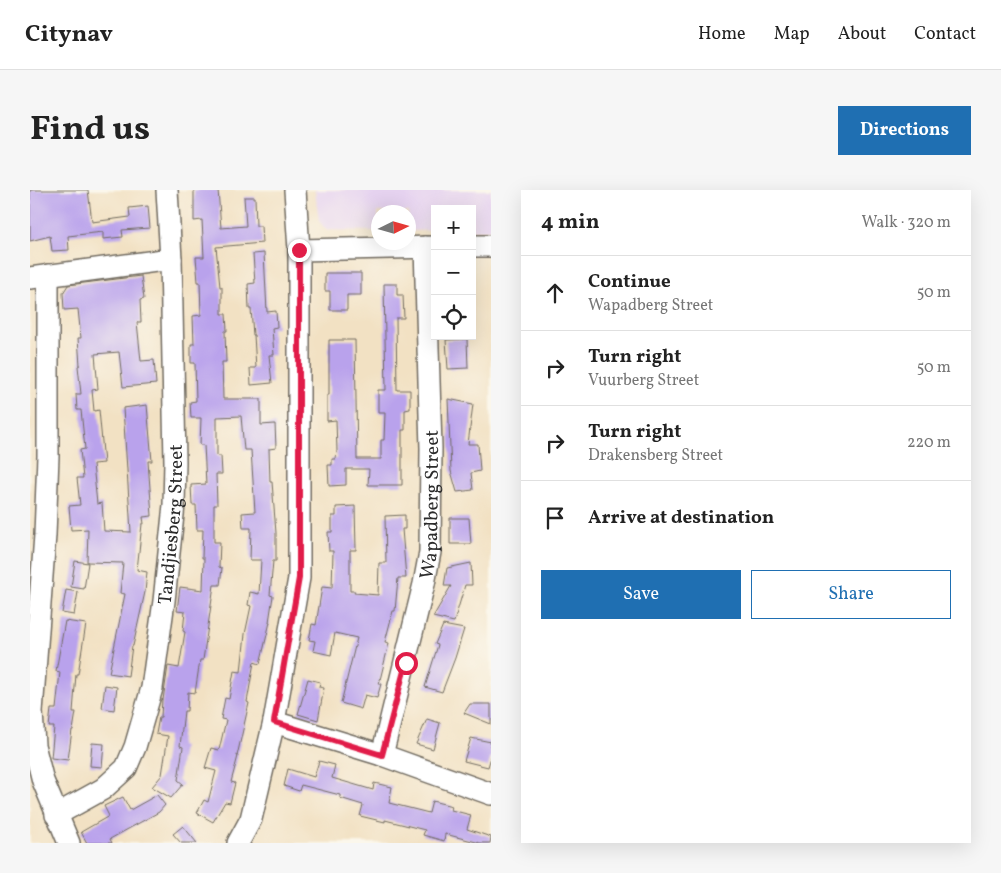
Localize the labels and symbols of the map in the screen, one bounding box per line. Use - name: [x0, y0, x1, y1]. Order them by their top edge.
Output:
- north arrow: [371, 205, 416, 250]
- route end: [288, 239, 311, 262]
- street label: Wapadberg Street: [414, 429, 446, 581]
- street label: Tandjiesberg Street: [153, 444, 190, 606]
- route start: [395, 652, 418, 675]

